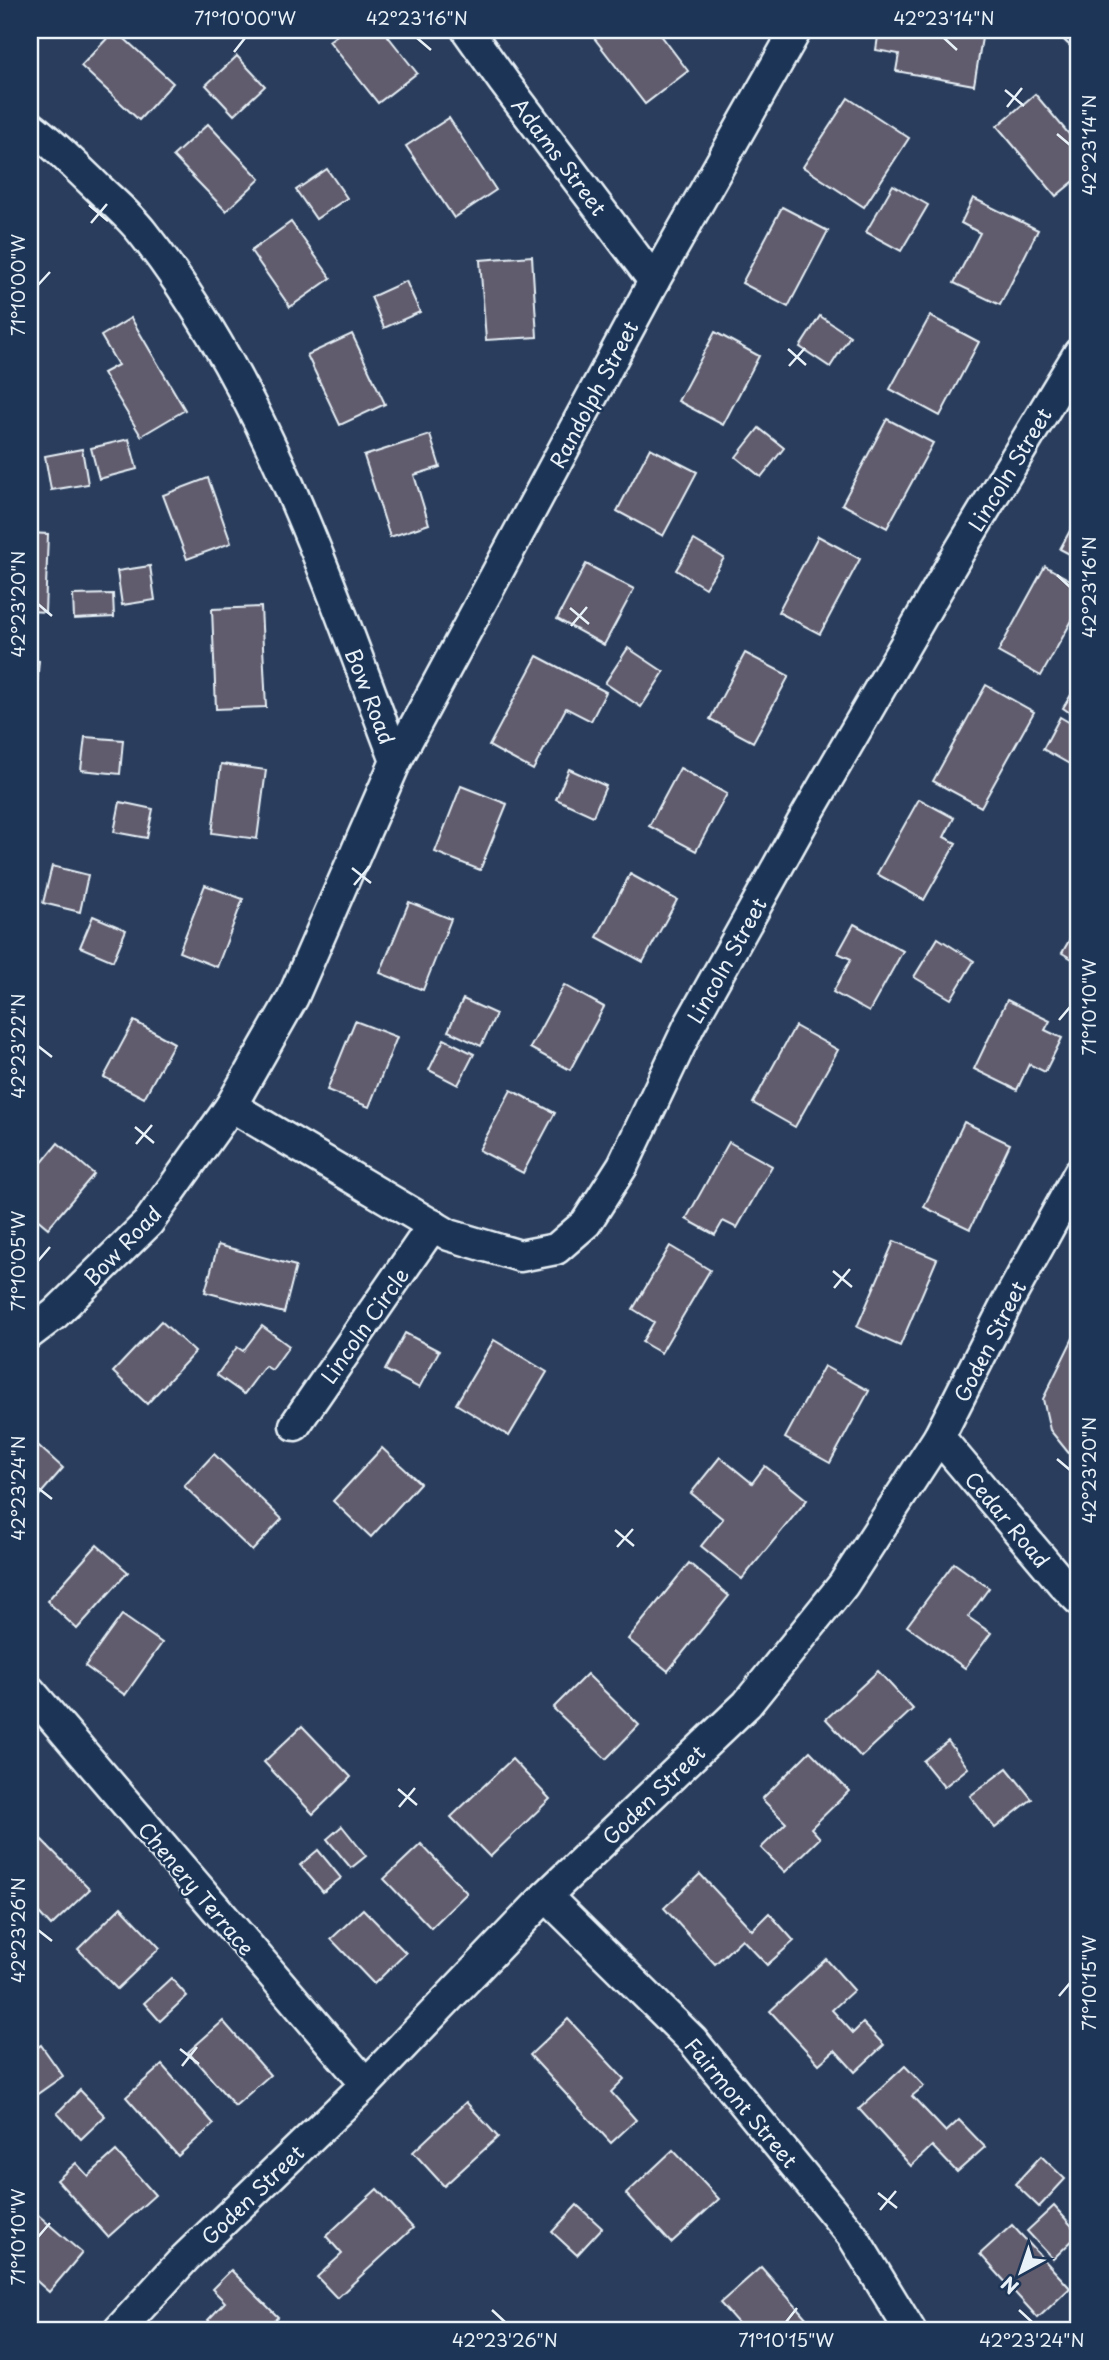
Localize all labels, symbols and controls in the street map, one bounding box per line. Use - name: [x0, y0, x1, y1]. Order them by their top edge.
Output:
- text: 71°10'00"W: [194, 4, 296, 31]
- text: 42°23'16"N: [366, 4, 468, 31]
- text: 42°23'14"N: [893, 4, 995, 31]
- street label: Adams Street: [505, 90, 615, 222]
- text: 42°23'14"N: [1075, 94, 1102, 196]
- text: 71°10'00"W: [4, 234, 31, 336]
- street label: Randolph Street: [541, 314, 645, 474]
- street label: Lincoln Street: [959, 401, 1059, 537]
- text: 42°23'16"N: [1075, 536, 1102, 638]
- text: 42°23'20"N: [4, 551, 31, 657]
- street label: Bow Road: [338, 643, 404, 749]
- street label: Lincoln Street: [678, 891, 774, 1029]
- text: 71°10'10"W: [1075, 958, 1102, 1056]
- text: 42°23'22"N: [4, 993, 31, 1099]
- street label: Bow Road: [76, 1198, 168, 1292]
- text: 71°10'05"W: [4, 1210, 31, 1311]
- street label: Lincoln Circle: [312, 1260, 416, 1390]
- street label: Goden Street: [945, 1275, 1033, 1407]
- text: 42°23'20"N: [1075, 1417, 1102, 1523]
- text: 42°23'24"N: [4, 1435, 31, 1541]
- street label: Cedar Road: [958, 1464, 1058, 1574]
- street label: Goden Street: [594, 1736, 712, 1852]
- street label: Chenery Terrace: [131, 1814, 263, 1962]
- text: 42°23'26"N: [4, 1877, 31, 1983]
- text: 71°10'15"W: [1075, 1935, 1102, 2031]
- street label: Fairmont Street: [678, 2030, 806, 2174]
- street label: Goden Street: [193, 2136, 311, 2252]
- text: 71°10'10"W: [4, 2188, 31, 2286]
- north arrow: [986, 2238, 1056, 2308]
- text: N: [995, 2270, 1024, 2301]
- text: 42°23'26"N: [452, 2326, 558, 2353]
- text: 71°10'15"W: [738, 2326, 834, 2353]
- text: 42°23'24"N: [979, 2326, 1085, 2353]

